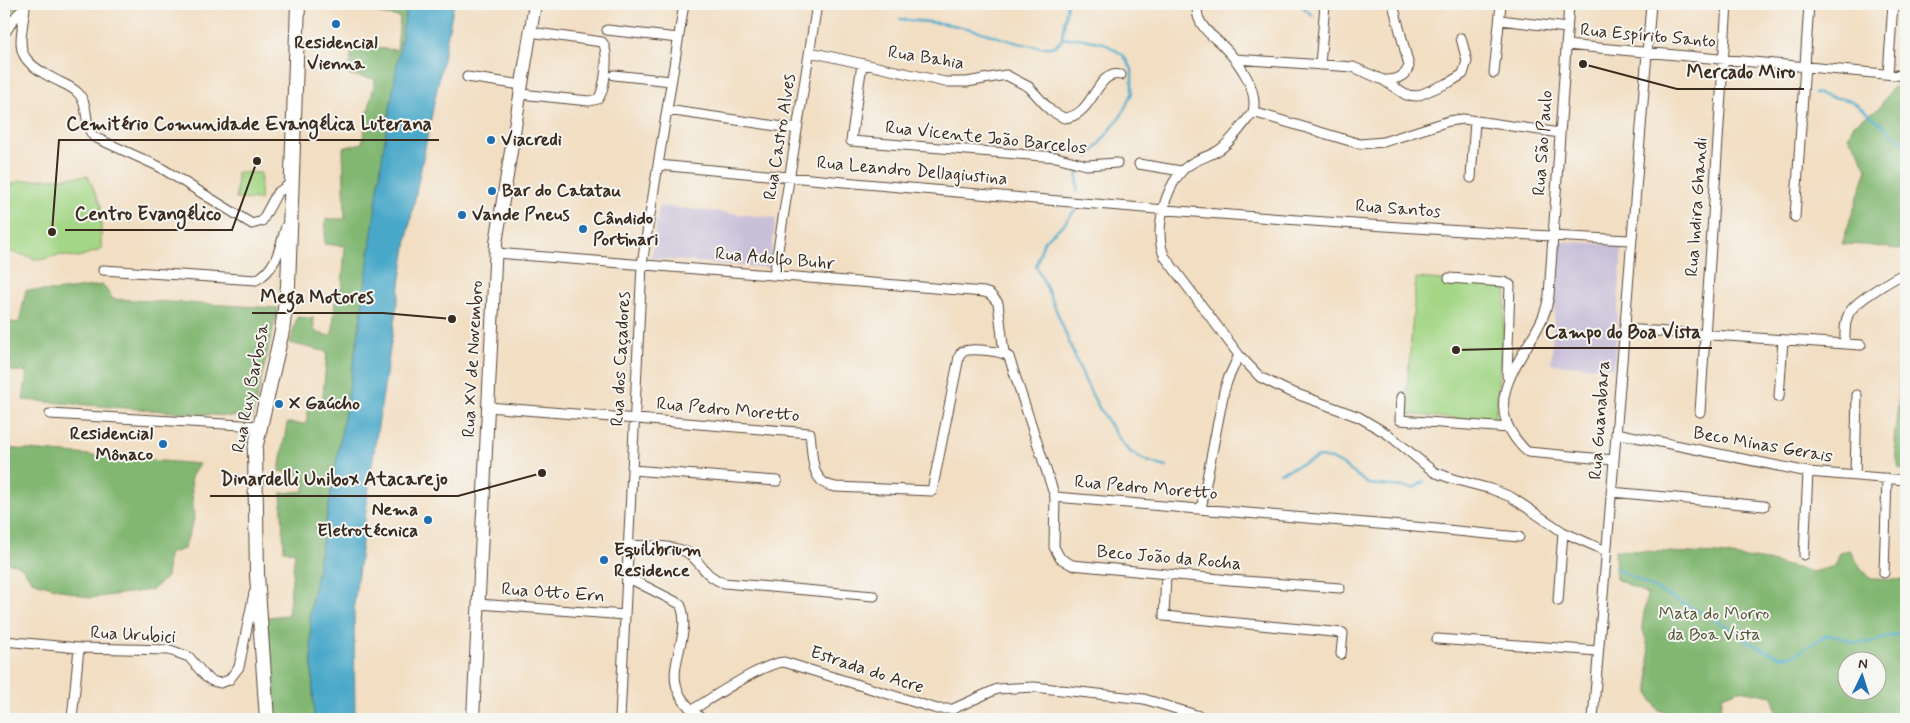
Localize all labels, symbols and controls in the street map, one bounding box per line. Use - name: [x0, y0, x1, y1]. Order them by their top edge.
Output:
- marker: Residencial Vienna: [330, 18, 342, 30]
- street label: Rua Espírito Santo: [1579, 18, 1717, 54]
- place label: Residencial Vienna: [294, 31, 378, 76]
- street label: Rua Bahia: [886, 40, 966, 76]
- callout: Mercado Miro: [1677, 55, 1804, 89]
- text: Mercado Miro: [1687, 60, 1795, 85]
- street label: Rua Castro Alves: [758, 72, 802, 202]
- street label: Rua São Paulo: [1527, 90, 1559, 196]
- callout: Cemitério Comunidade Evangélica Luterana: [59, 106, 439, 140]
- text: Cemitério Comunidade Evangélica Luterana: [66, 112, 432, 140]
- street label: Rua Vicente João Barcelos: [884, 115, 1088, 161]
- place label: Viacredi: [501, 128, 562, 152]
- marker: Viacredi: [485, 134, 497, 146]
- street label: Rua Indira Ghandi: [1680, 136, 1714, 278]
- street label: Rua Leandro Dellagiustina: [816, 151, 1008, 191]
- place label: Bar do Catatau: [502, 179, 621, 203]
- marker: Bar do Catatau: [486, 185, 498, 197]
- street label: Rua Santos: [1354, 194, 1442, 224]
- callout: Centro Evangélico: [65, 196, 232, 230]
- text: Centro Evangélico: [75, 202, 221, 230]
- place label: Vande Pneus: [472, 203, 569, 227]
- place label: Cândido Portinari: [593, 207, 658, 252]
- marker: Vande Pneus: [456, 209, 468, 221]
- marker: Cândido Portinari: [577, 223, 589, 235]
- street label: Rua Adolfo Buhr: [714, 242, 836, 278]
- callout: Mega Motores: [252, 279, 383, 313]
- street label: Rua XV de Novembro: [457, 280, 489, 438]
- text: Mega Motores: [260, 285, 374, 313]
- street label: Rua dos Caçadores: [605, 291, 637, 427]
- callout: Campo do Boa Vista: [1534, 314, 1712, 348]
- text: Campo do Boa Vista: [1545, 320, 1701, 345]
- street label: Rua Ruy Barbosa: [227, 321, 275, 455]
- street label: Rua Guanabara: [1584, 360, 1616, 480]
- place label: X Gaúcho: [289, 392, 360, 416]
- street label: Rua Pedro Moretto: [655, 392, 801, 428]
- marker: X Gaúcho: [273, 398, 285, 410]
- street label: Beco Minas Gerais: [1691, 421, 1835, 469]
- place label: Residencial Mônaco: [70, 422, 153, 467]
- marker: Residencial Mônaco: [157, 438, 169, 450]
- callout: Dinardelli Unibox Atacarejo: [210, 462, 458, 496]
- text: Dinardelli Unibox Atacarejo: [220, 467, 448, 492]
- street label: Rua Pedro Moretto: [1073, 470, 1219, 506]
- place label: Nema Eletrotécnica: [317, 498, 418, 543]
- marker: Nema Eletrotécnica: [422, 514, 434, 526]
- place label: Equilibrium Residence: [614, 538, 702, 583]
- street label: Beco João da Rocha: [1096, 540, 1242, 576]
- marker: Equilibrium Residence: [598, 554, 610, 566]
- street label: Rua Otto Ern: [500, 577, 606, 609]
- park label: Mata do Morro da Boa Vista: [1659, 602, 1769, 647]
- street label: Rua Urubici: [90, 621, 176, 649]
- street label: Estrada do Acre: [807, 640, 927, 700]
- north arrow: [1838, 650, 1888, 700]
- text: N: [1858, 655, 1868, 673]

